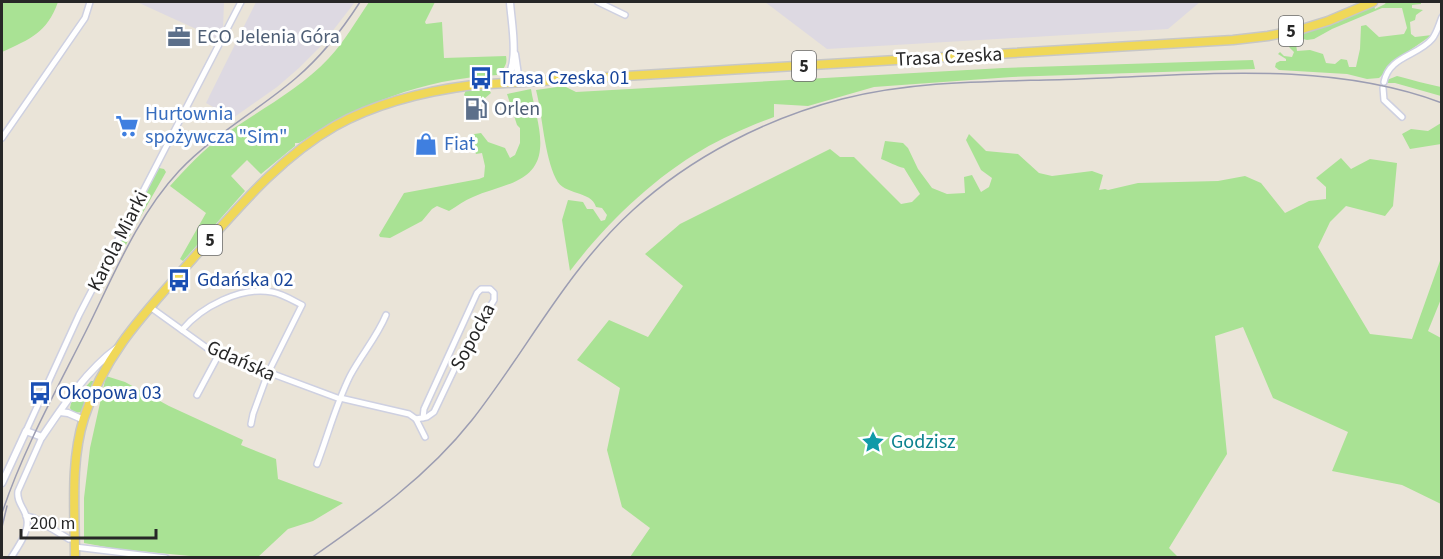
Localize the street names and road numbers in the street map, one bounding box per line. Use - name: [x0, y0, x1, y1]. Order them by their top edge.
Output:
- road number: 5: [1279, 16, 1303, 46]
- street label: Trasa Czeska: [895, 40, 1003, 74]
- road number: 5: [792, 51, 816, 81]
- street label: Karola Miarki: [81, 186, 155, 296]
- road number: 5: [198, 225, 222, 255]
- street label: Sopocka: [444, 298, 502, 376]
- street label: Gdańska: [202, 333, 280, 389]

